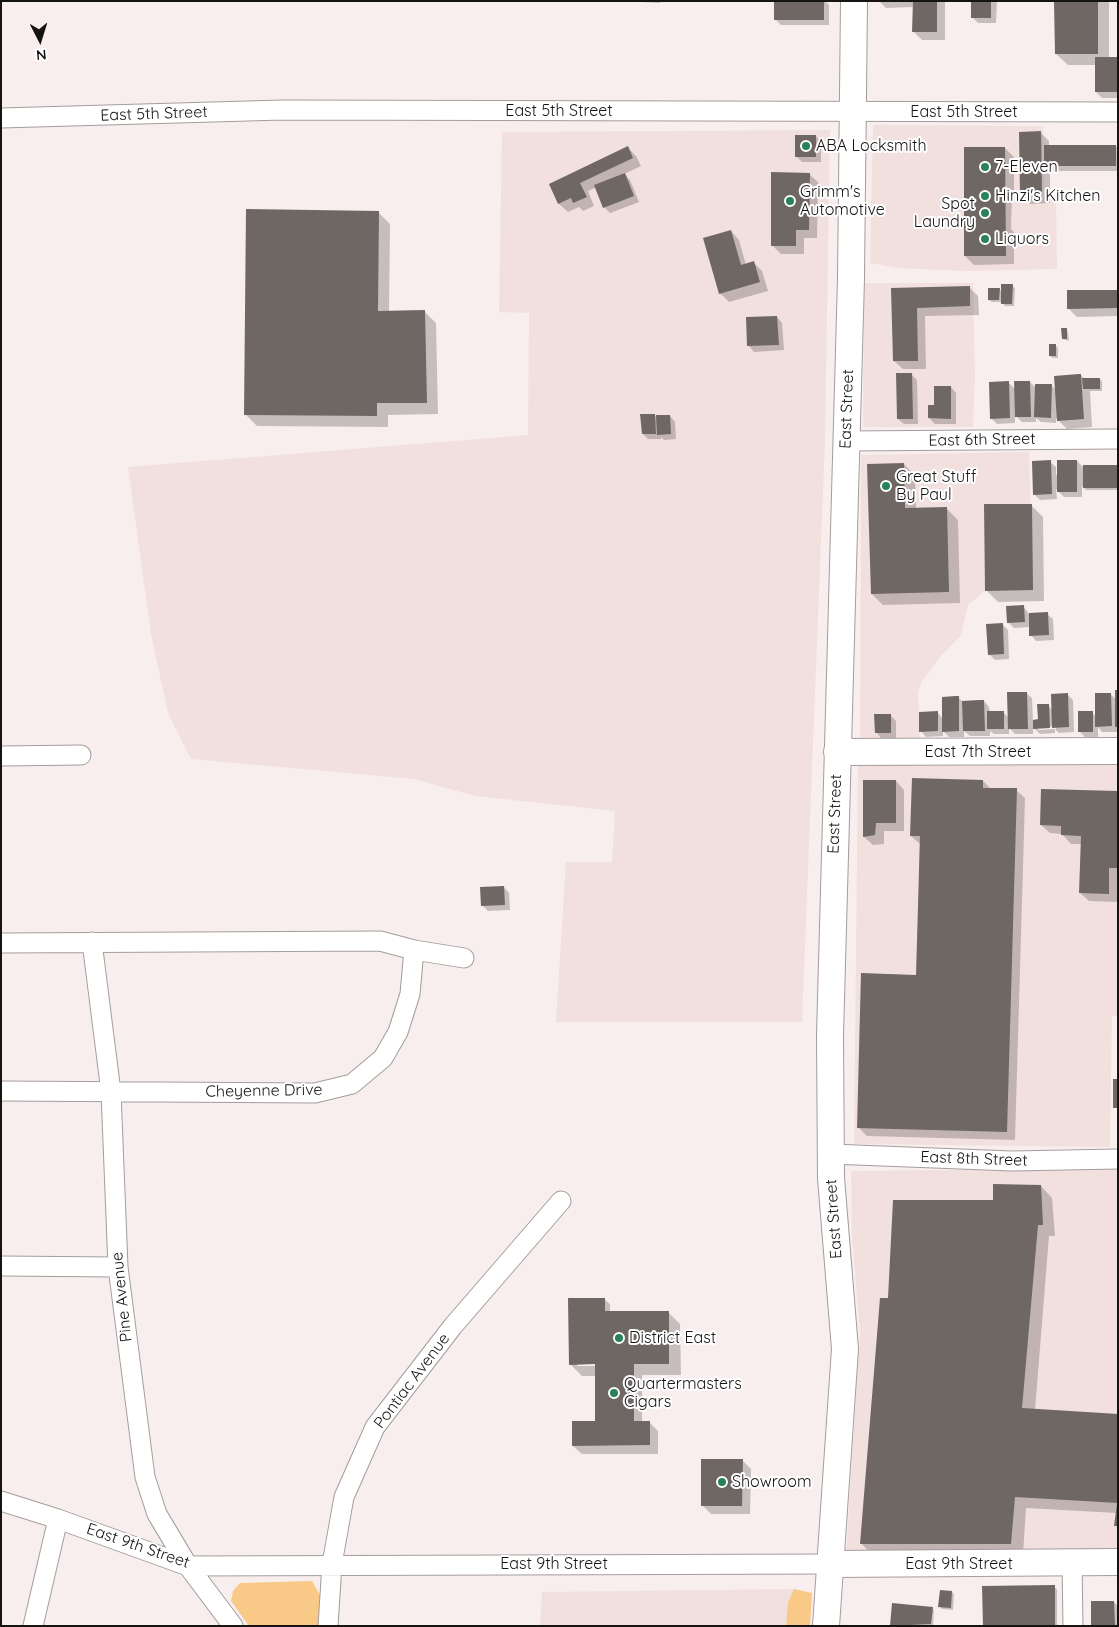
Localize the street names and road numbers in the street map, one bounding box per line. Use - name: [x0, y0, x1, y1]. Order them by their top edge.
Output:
- street label: East 5th Street: [505, 101, 613, 121]
- street label: East 5th Street: [910, 102, 1018, 122]
- street label: East 5th Street: [100, 103, 208, 125]
- street label: East Street: [836, 369, 858, 449]
- street label: East 6th Street: [928, 429, 1036, 451]
- street label: East 7th Street: [925, 742, 1031, 762]
- street label: East Street: [824, 774, 846, 854]
- street label: Cheyenne Drive: [205, 1080, 323, 1102]
- street label: East 8th Street: [920, 1148, 1028, 1170]
- street label: East Street: [822, 1179, 846, 1259]
- street label: Pine Avenue: [108, 1251, 136, 1343]
- street label: Pontiac Avenue: [370, 1330, 454, 1432]
- street label: East 9th Street: [84, 1519, 192, 1573]
- street label: East 9th Street: [500, 1554, 608, 1574]
- street label: East 9th Street: [905, 1554, 1013, 1574]

